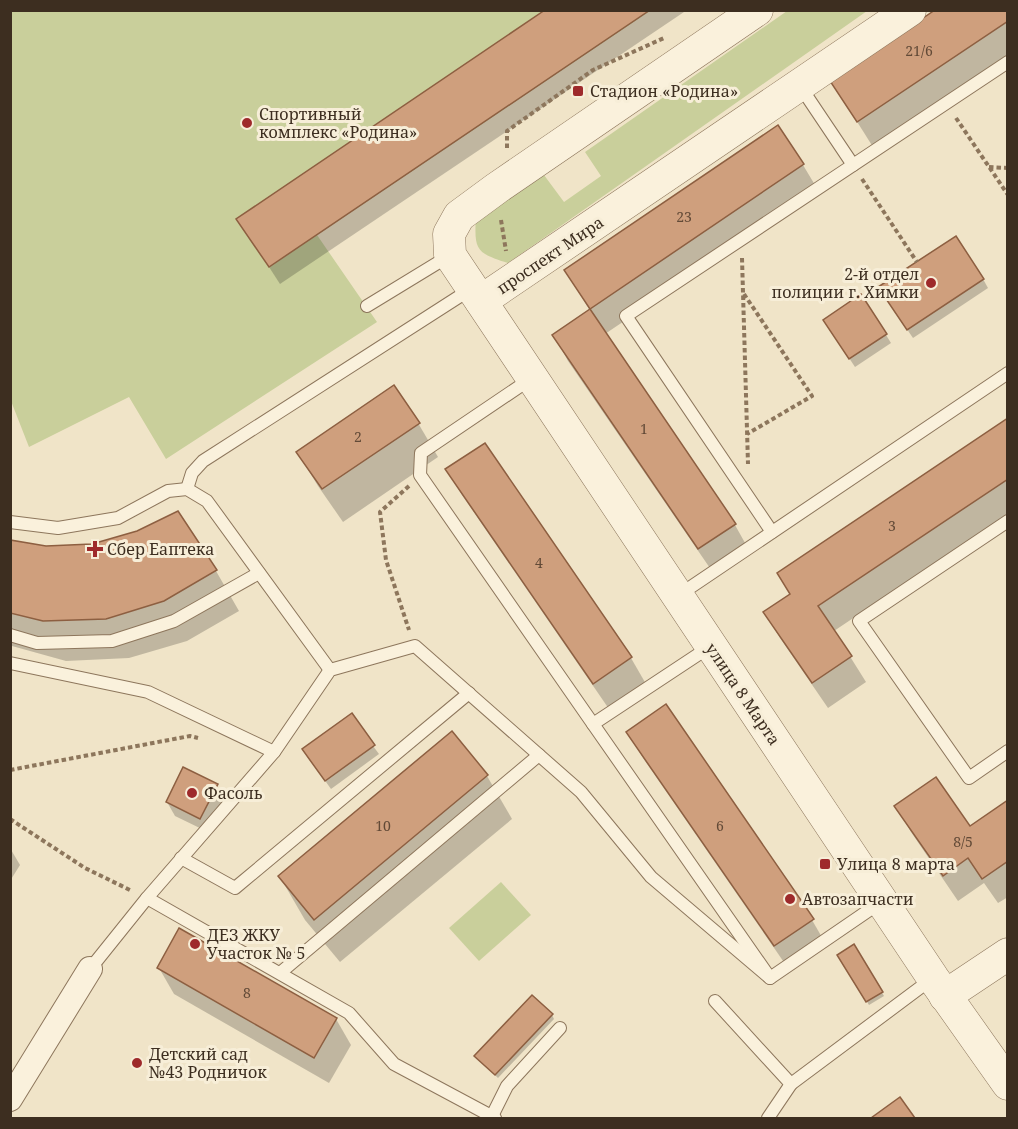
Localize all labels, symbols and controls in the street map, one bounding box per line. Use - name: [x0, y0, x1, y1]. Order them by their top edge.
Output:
- house number: 21/6: [905, 41, 933, 60]
- place label: Стадион «Родина»: [590, 80, 738, 102]
- marker: Стадион «Родина»: [571, 84, 585, 98]
- place label: Спортивный комплекс «Родина»: [259, 103, 417, 143]
- marker: Спортивный комплекс «Родина»: [240, 116, 254, 130]
- house number: 23: [676, 207, 692, 226]
- street label: проспект Мира: [492, 211, 608, 299]
- place label: 2-й отдел полиции г. Химки: [772, 263, 919, 303]
- marker: 2-й отдел полиции г. Химки: [924, 276, 938, 290]
- house number: 1: [640, 419, 648, 438]
- house number: 2: [354, 427, 362, 446]
- house number: 3: [888, 516, 896, 535]
- place label: Сбер Еаптека: [107, 538, 214, 560]
- marker: Сбер Еаптека: [88, 542, 102, 556]
- house number: 4: [535, 553, 543, 572]
- street label: улица 8 Марта: [701, 639, 785, 749]
- place label: Фасоль: [204, 782, 263, 804]
- marker: Фасоль: [185, 786, 199, 800]
- house number: 10: [375, 816, 391, 835]
- house number: 6: [716, 816, 724, 835]
- house number: 8/5: [953, 832, 973, 851]
- place label: Улица 8 марта: [837, 853, 955, 875]
- marker: Улица 8 марта: [818, 857, 832, 871]
- place label: Автозапчасти: [802, 888, 914, 910]
- marker: Автозапчасти: [783, 892, 797, 906]
- place label: ДЕЗ ЖКУ Участок № 5: [207, 924, 305, 964]
- marker: ДЕЗ ЖКУ Участок № 5: [188, 937, 202, 951]
- house number: 8: [243, 983, 251, 1002]
- place label: Детский сад №43 Родничок: [149, 1043, 267, 1083]
- marker: Детский сад №43 Родничок: [130, 1056, 144, 1070]

